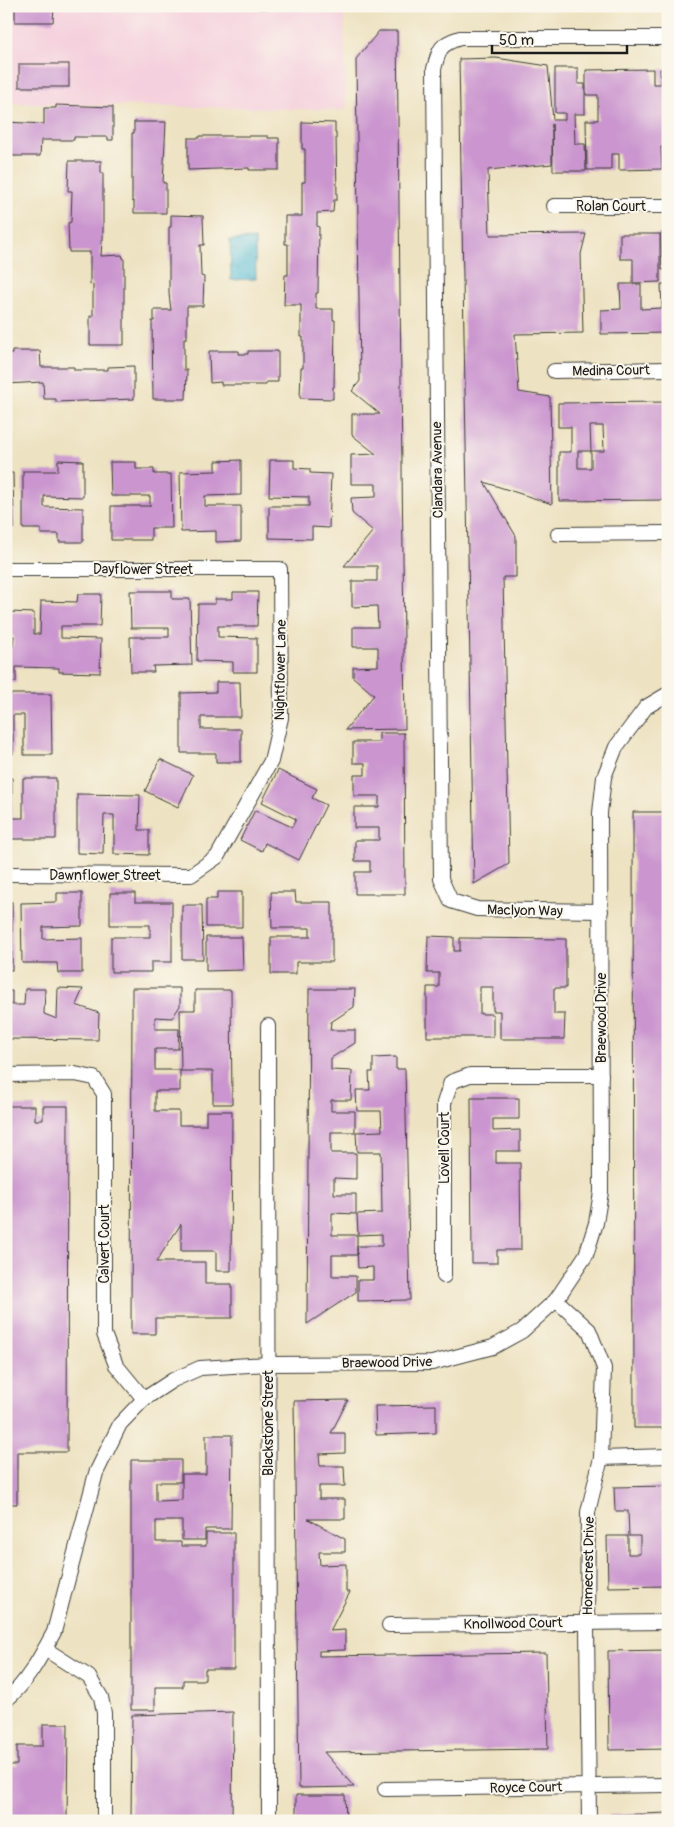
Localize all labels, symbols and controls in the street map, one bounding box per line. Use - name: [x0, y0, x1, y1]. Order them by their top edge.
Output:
- scale bar: [492, 22, 626, 54]
- text: 50 m: [499, 31, 534, 50]
- street label: Rolan Court: [576, 198, 646, 215]
- street label: Medina Court: [572, 361, 650, 380]
- street label: Clandara Avenue: [428, 421, 447, 519]
- street label: Dayflower Street: [93, 561, 193, 578]
- street label: Nightflower Lane: [271, 619, 290, 721]
- street label: Dawnflower Street: [49, 867, 161, 884]
- street label: Maclyon Way: [487, 901, 563, 920]
- street label: Braewood Drive: [593, 973, 610, 1063]
- street label: Lovell Court: [436, 1112, 453, 1184]
- street label: Calvert Court: [96, 1204, 113, 1284]
- street label: Braewood Drive: [342, 1353, 433, 1372]
- street label: Blackstone Street: [260, 1370, 277, 1476]
- street label: Homecrest Drive: [579, 1516, 598, 1616]
- street label: Knollwood Court: [463, 1614, 563, 1633]
- street label: Royce Court: [490, 1778, 563, 1797]

